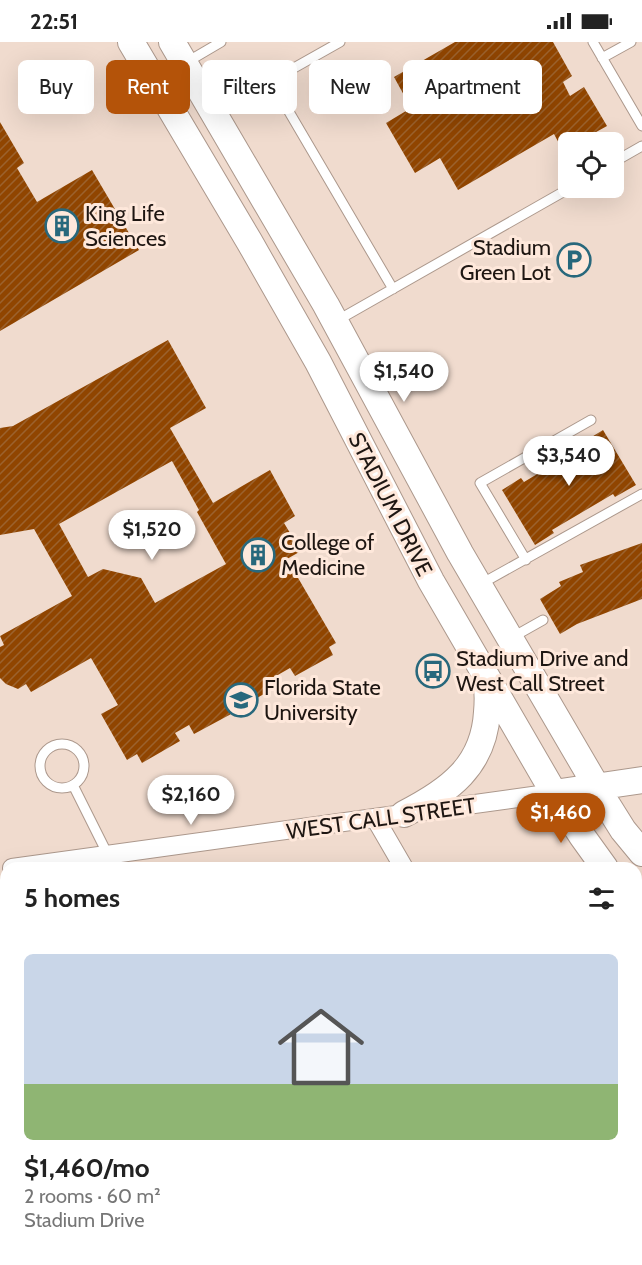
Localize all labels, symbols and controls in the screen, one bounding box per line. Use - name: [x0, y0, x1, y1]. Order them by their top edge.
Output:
- text: 22:51: [30, 8, 78, 35]
- chip: Buy: [18, 60, 94, 114]
- chip: Rent: [106, 60, 190, 114]
- chip: Filters: [202, 60, 297, 114]
- chip: New: [309, 60, 391, 114]
- chip: Apartment: [403, 60, 542, 114]
- map controls: [558, 132, 624, 198]
- button: locate: [558, 132, 624, 198]
- place label: King Life Sciences: [85, 200, 166, 252]
- building icon: King Life Sciences: [44, 208, 80, 244]
- place label: Stadium Green Lot: [460, 234, 552, 286]
- parking icon: Stadium Green Lot: [556, 242, 592, 278]
- pin: $1,540: [355, 352, 453, 403]
- text: $1,540: [374, 359, 434, 383]
- street label: STADIUM DRIVE: [343, 428, 438, 581]
- pin: $3,540: [520, 436, 618, 487]
- text: $3,540: [537, 443, 601, 467]
- pin: $1,520: [103, 510, 201, 561]
- text: $1,520: [122, 517, 182, 541]
- place label: College of Medicine: [281, 529, 374, 581]
- building icon: College of Medicine: [240, 537, 276, 573]
- place label: Stadium Drive and West Call Street: [456, 645, 629, 697]
- bus stop icon: Stadium Drive and West Call Street: [415, 653, 451, 689]
- place label: Florida State University: [264, 674, 381, 726]
- school or university icon: Florida State University: [223, 682, 259, 718]
- pin: $2,160: [142, 775, 240, 826]
- text: $2,160: [161, 782, 221, 806]
- street label: WEST CALL STREET: [285, 792, 478, 845]
- pin: $1,460: [512, 793, 610, 844]
- text: $1,460: [530, 800, 592, 824]
- text: 5 homes: [24, 882, 120, 914]
- icon: filters: [585, 882, 618, 915]
- icon: home: [267, 993, 375, 1101]
- text: $1,460/mo: [24, 1152, 150, 1184]
- text: 2 rooms · 60 m²: [24, 1184, 161, 1208]
- text: Stadium Drive: [24, 1208, 144, 1232]

